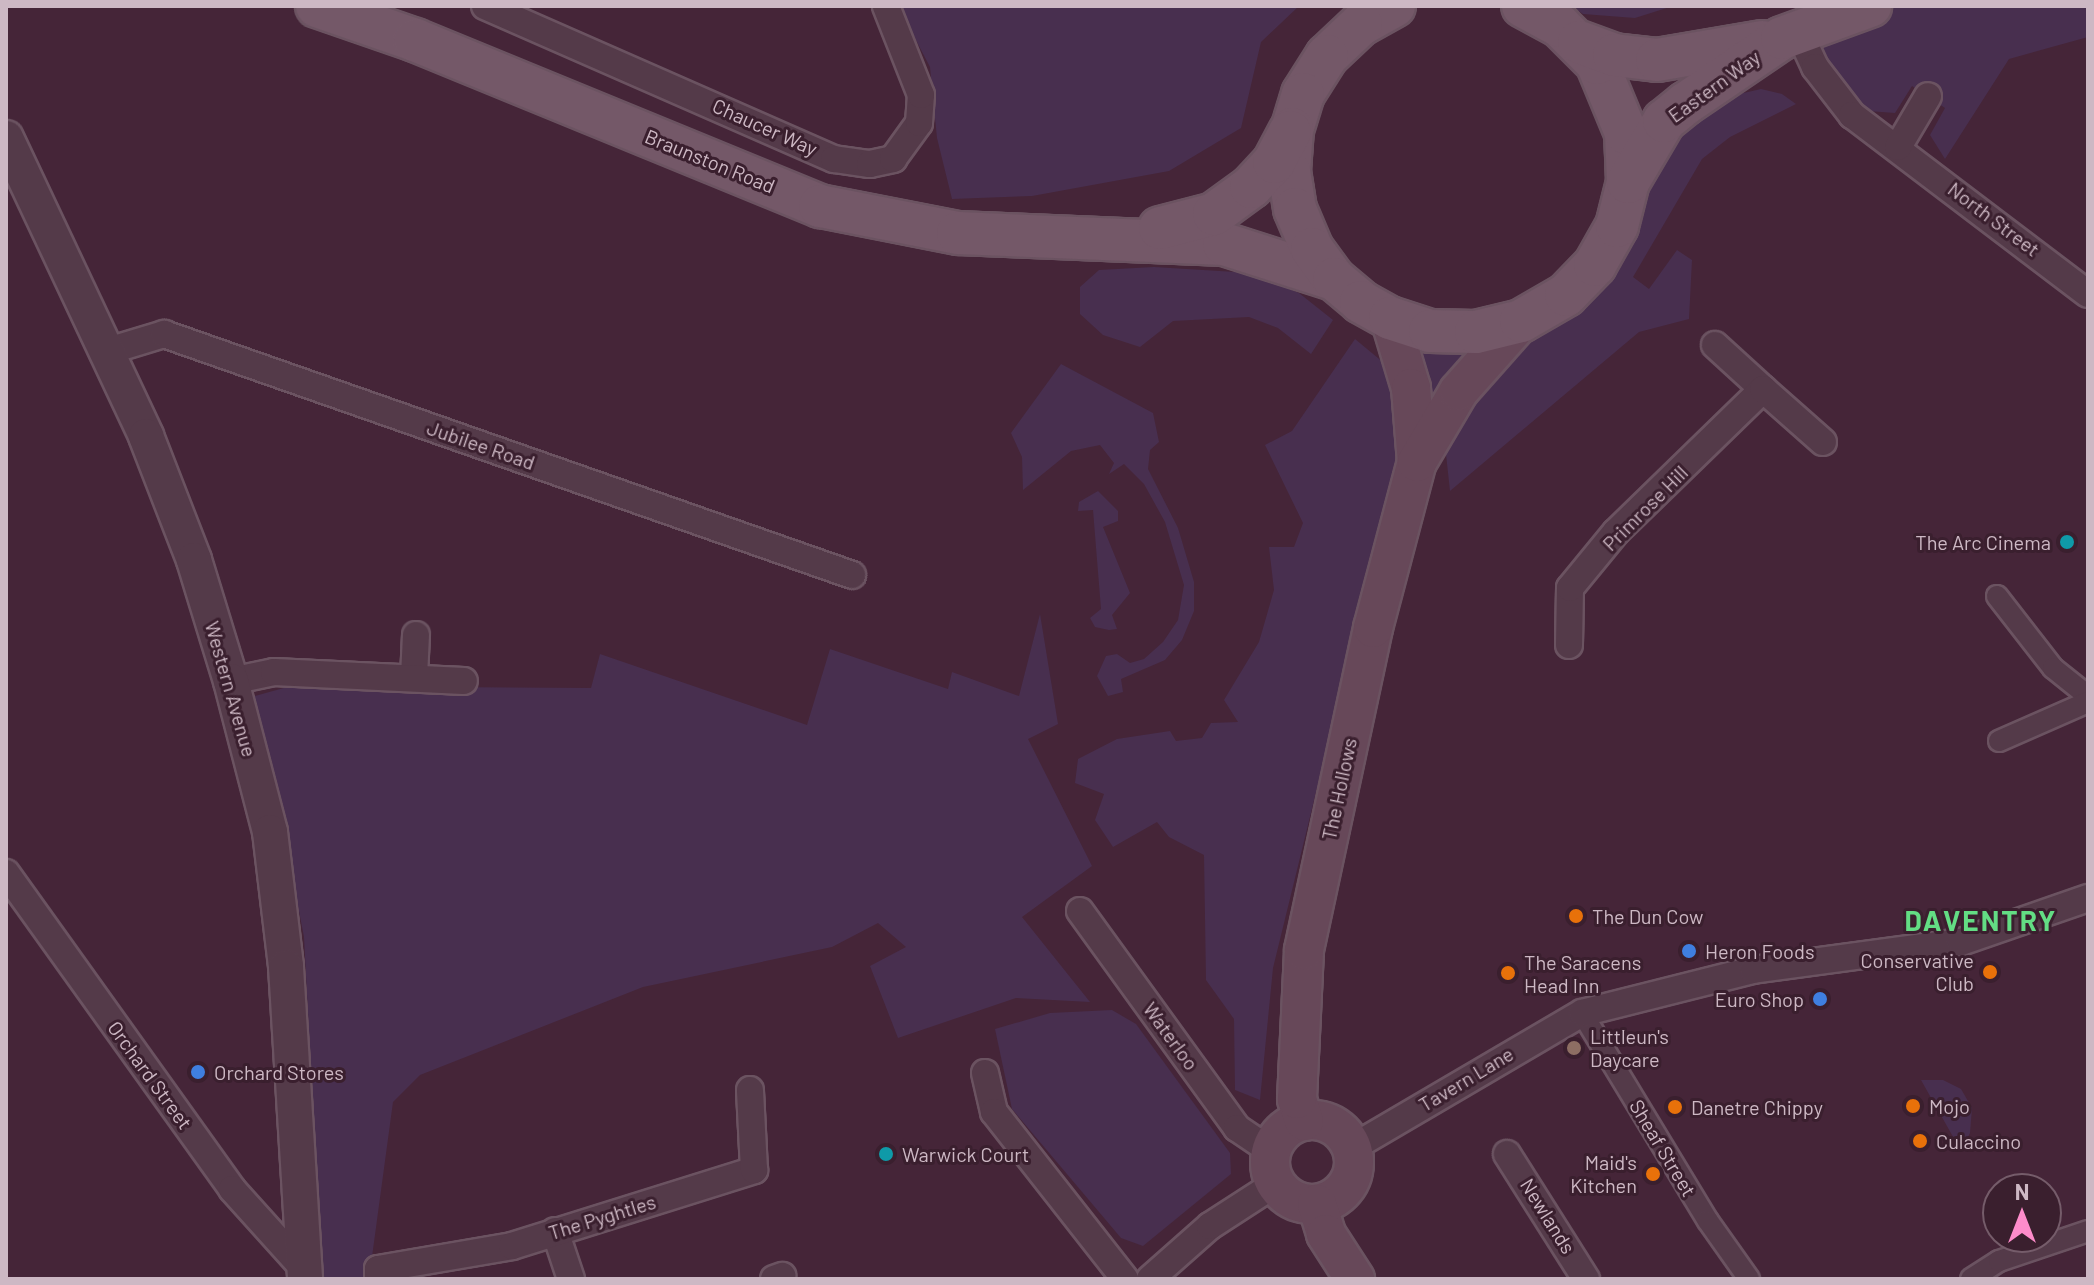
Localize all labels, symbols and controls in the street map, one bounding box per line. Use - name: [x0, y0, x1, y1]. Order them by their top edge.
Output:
- street label: Eastern Way: [1663, 45, 1765, 127]
- street label: Chaucer Way: [709, 93, 821, 161]
- street label: Braunston Road: [642, 124, 778, 198]
- street label: North Street: [1943, 177, 2045, 261]
- street label: Jubilee Road: [424, 415, 538, 475]
- street label: Primrose Hill: [1597, 460, 1693, 556]
- place label: The Arc Cinema: [1915, 530, 2051, 554]
- marker: The Arc Cinema: [2058, 533, 2076, 551]
- street label: Western Avenue: [200, 618, 262, 760]
- street label: The Hollows: [1316, 736, 1362, 842]
- district label: DAVENTRY: [1905, 903, 2057, 937]
- place label: The Dun Cow: [1592, 904, 1703, 928]
- marker: The Dun Cow: [1567, 907, 1585, 925]
- place label: Heron Foods: [1705, 939, 1814, 963]
- marker: Heron Foods: [1680, 942, 1698, 960]
- place label: Conservative Club: [1860, 948, 1974, 995]
- place label: The Saracens Head Inn: [1524, 950, 1641, 997]
- marker: Conservative Club: [1981, 963, 1999, 981]
- marker: The Saracens Head Inn: [1499, 964, 1517, 982]
- place label: Euro Shop: [1715, 987, 1804, 1011]
- marker: Euro Shop: [1811, 990, 1829, 1008]
- street label: Waterloo: [1138, 997, 1204, 1075]
- street label: Orchard Street: [103, 1016, 197, 1134]
- place label: Littleun's Daycare: [1590, 1024, 1669, 1071]
- marker: Littleun's Daycare: [1565, 1039, 1583, 1057]
- street label: Tavern Lane: [1414, 1041, 1518, 1117]
- place label: Orchard Stores: [214, 1060, 344, 1084]
- marker: Orchard Stores: [189, 1063, 207, 1081]
- place label: Mojo: [1929, 1094, 1970, 1118]
- street label: Sheaf Street: [1625, 1095, 1701, 1201]
- place label: Danetre Chippy: [1691, 1095, 1823, 1119]
- marker: Mojo: [1904, 1097, 1922, 1115]
- marker: Danetre Chippy: [1666, 1098, 1684, 1116]
- place label: Culaccino: [1936, 1129, 2021, 1153]
- marker: Culaccino: [1911, 1132, 1929, 1150]
- place label: Warwick Court: [902, 1142, 1029, 1166]
- marker: Warwick Court: [877, 1145, 895, 1163]
- place label: Maid's Kitchen: [1570, 1150, 1637, 1197]
- marker: Maid's Kitchen: [1644, 1165, 1662, 1183]
- north arrow: [1982, 1173, 2062, 1253]
- street label: Newlands: [1515, 1174, 1581, 1258]
- text: N: [2015, 1178, 2029, 1204]
- street label: The Pyghtles: [546, 1189, 658, 1245]

